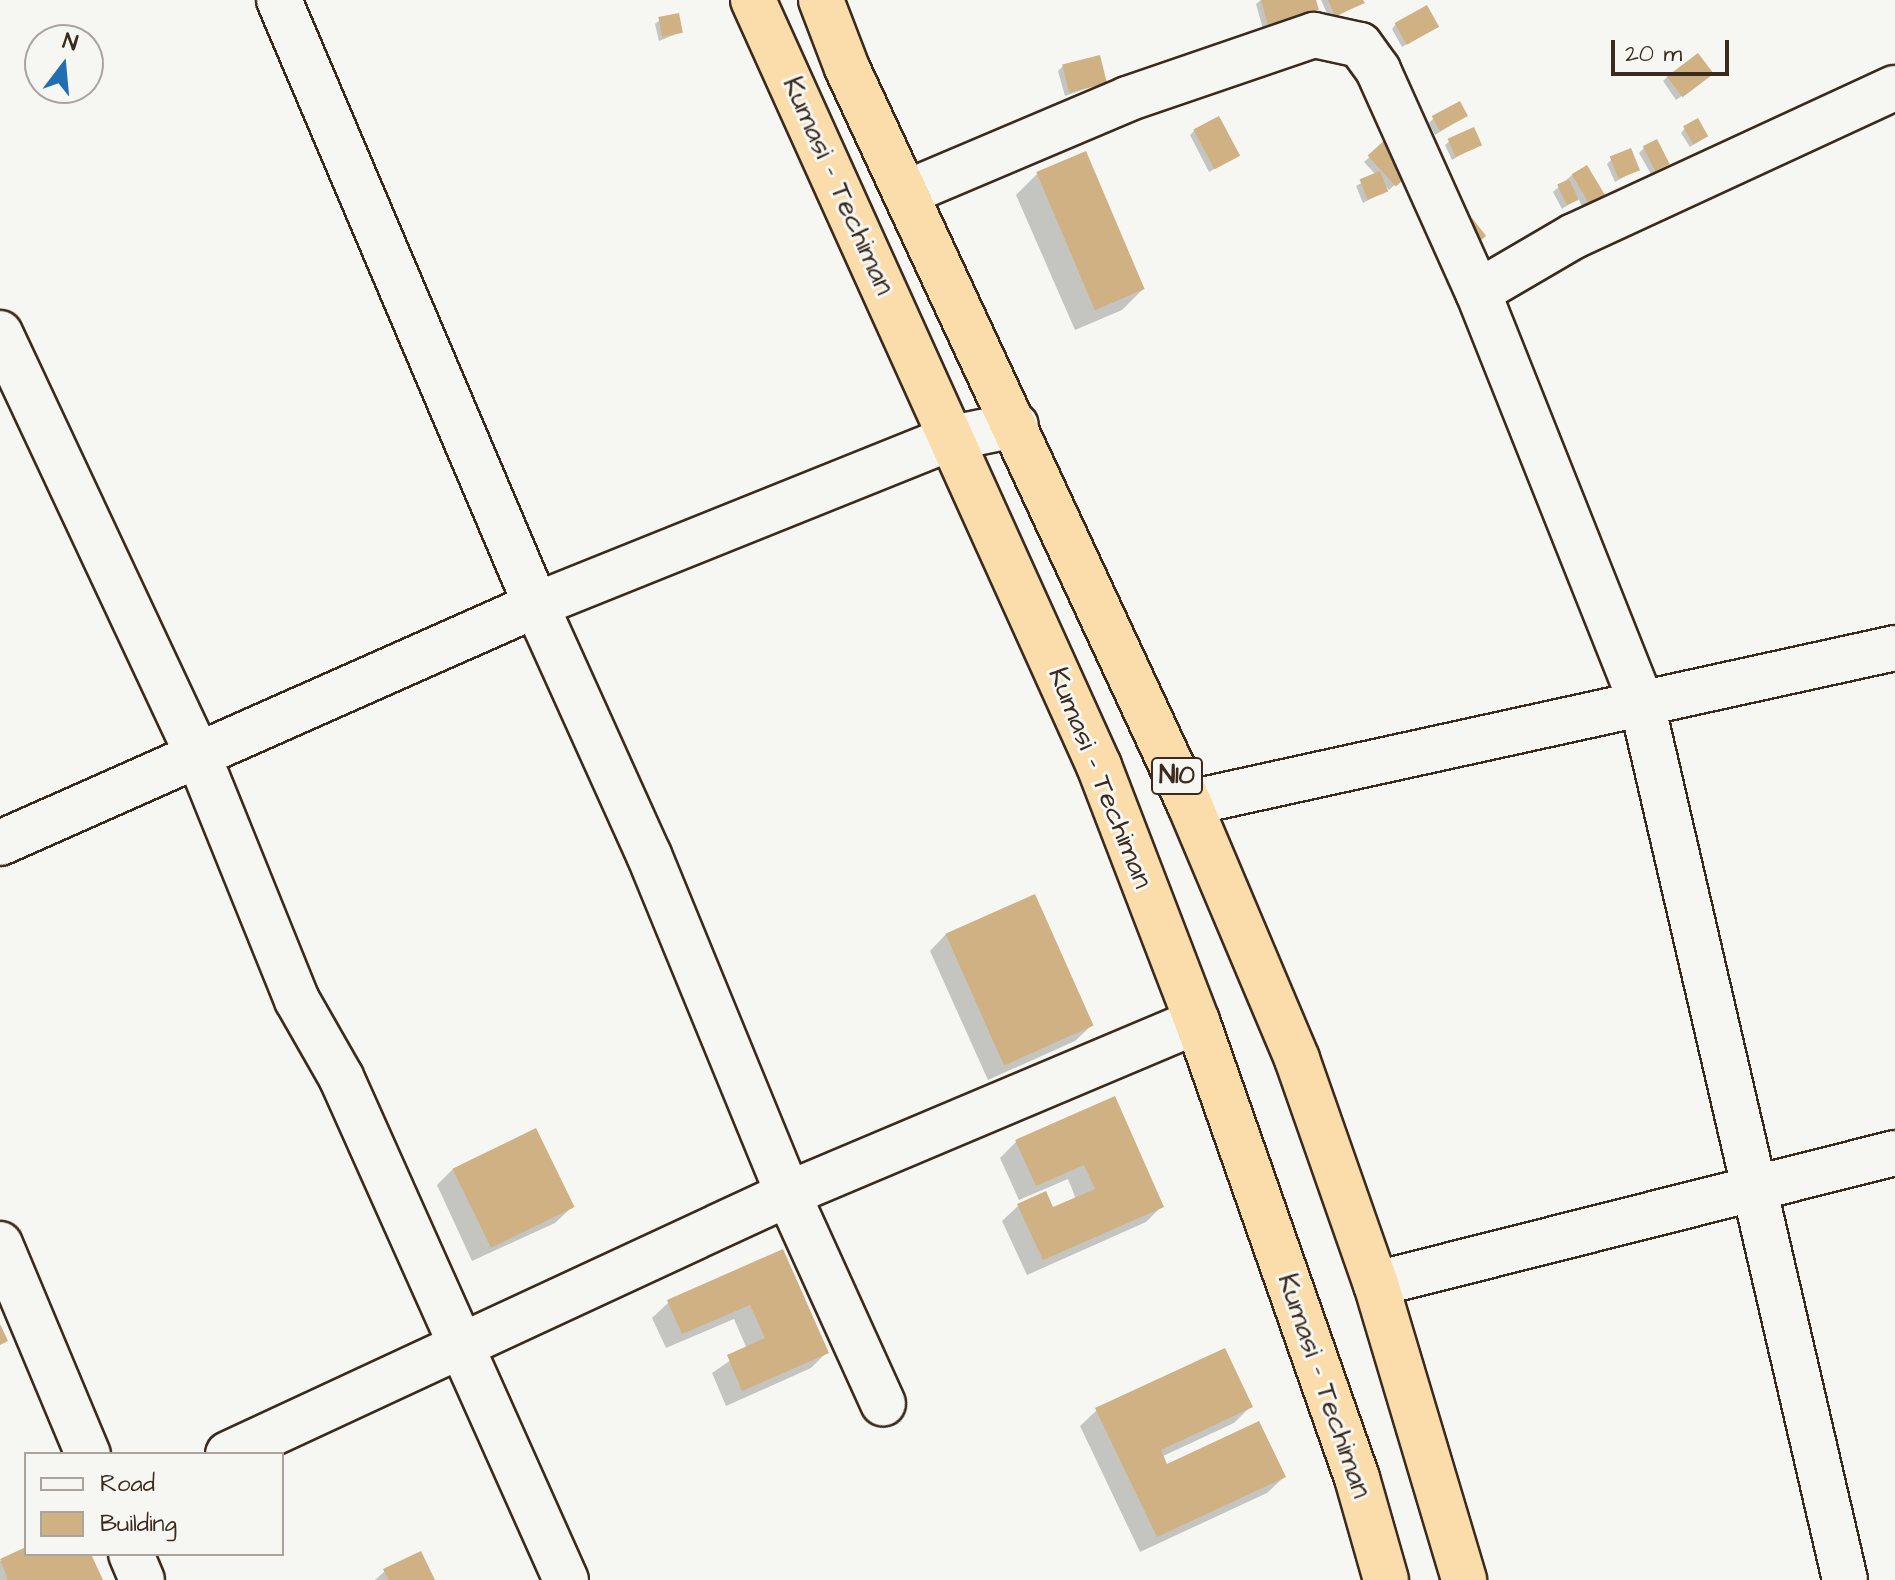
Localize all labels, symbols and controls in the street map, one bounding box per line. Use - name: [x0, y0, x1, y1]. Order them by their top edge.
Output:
- north arrow: [24, 24, 104, 104]
- scale bar: [1615, 24, 1733, 74]
- text: N: [59, 26, 81, 59]
- text: 20 m: [1625, 37, 1682, 71]
- street label: Kumasi - Techiman: [775, 72, 901, 300]
- street label: Kumasi - Techiman: [1040, 663, 1160, 893]
- road number: N10: [1149, 754, 1205, 798]
- street label: Kumasi - Techiman: [1270, 1269, 1378, 1503]
- legend: [24, 1452, 284, 1556]
- text: Road: [100, 1467, 155, 1501]
- text: Building: [100, 1507, 177, 1541]

